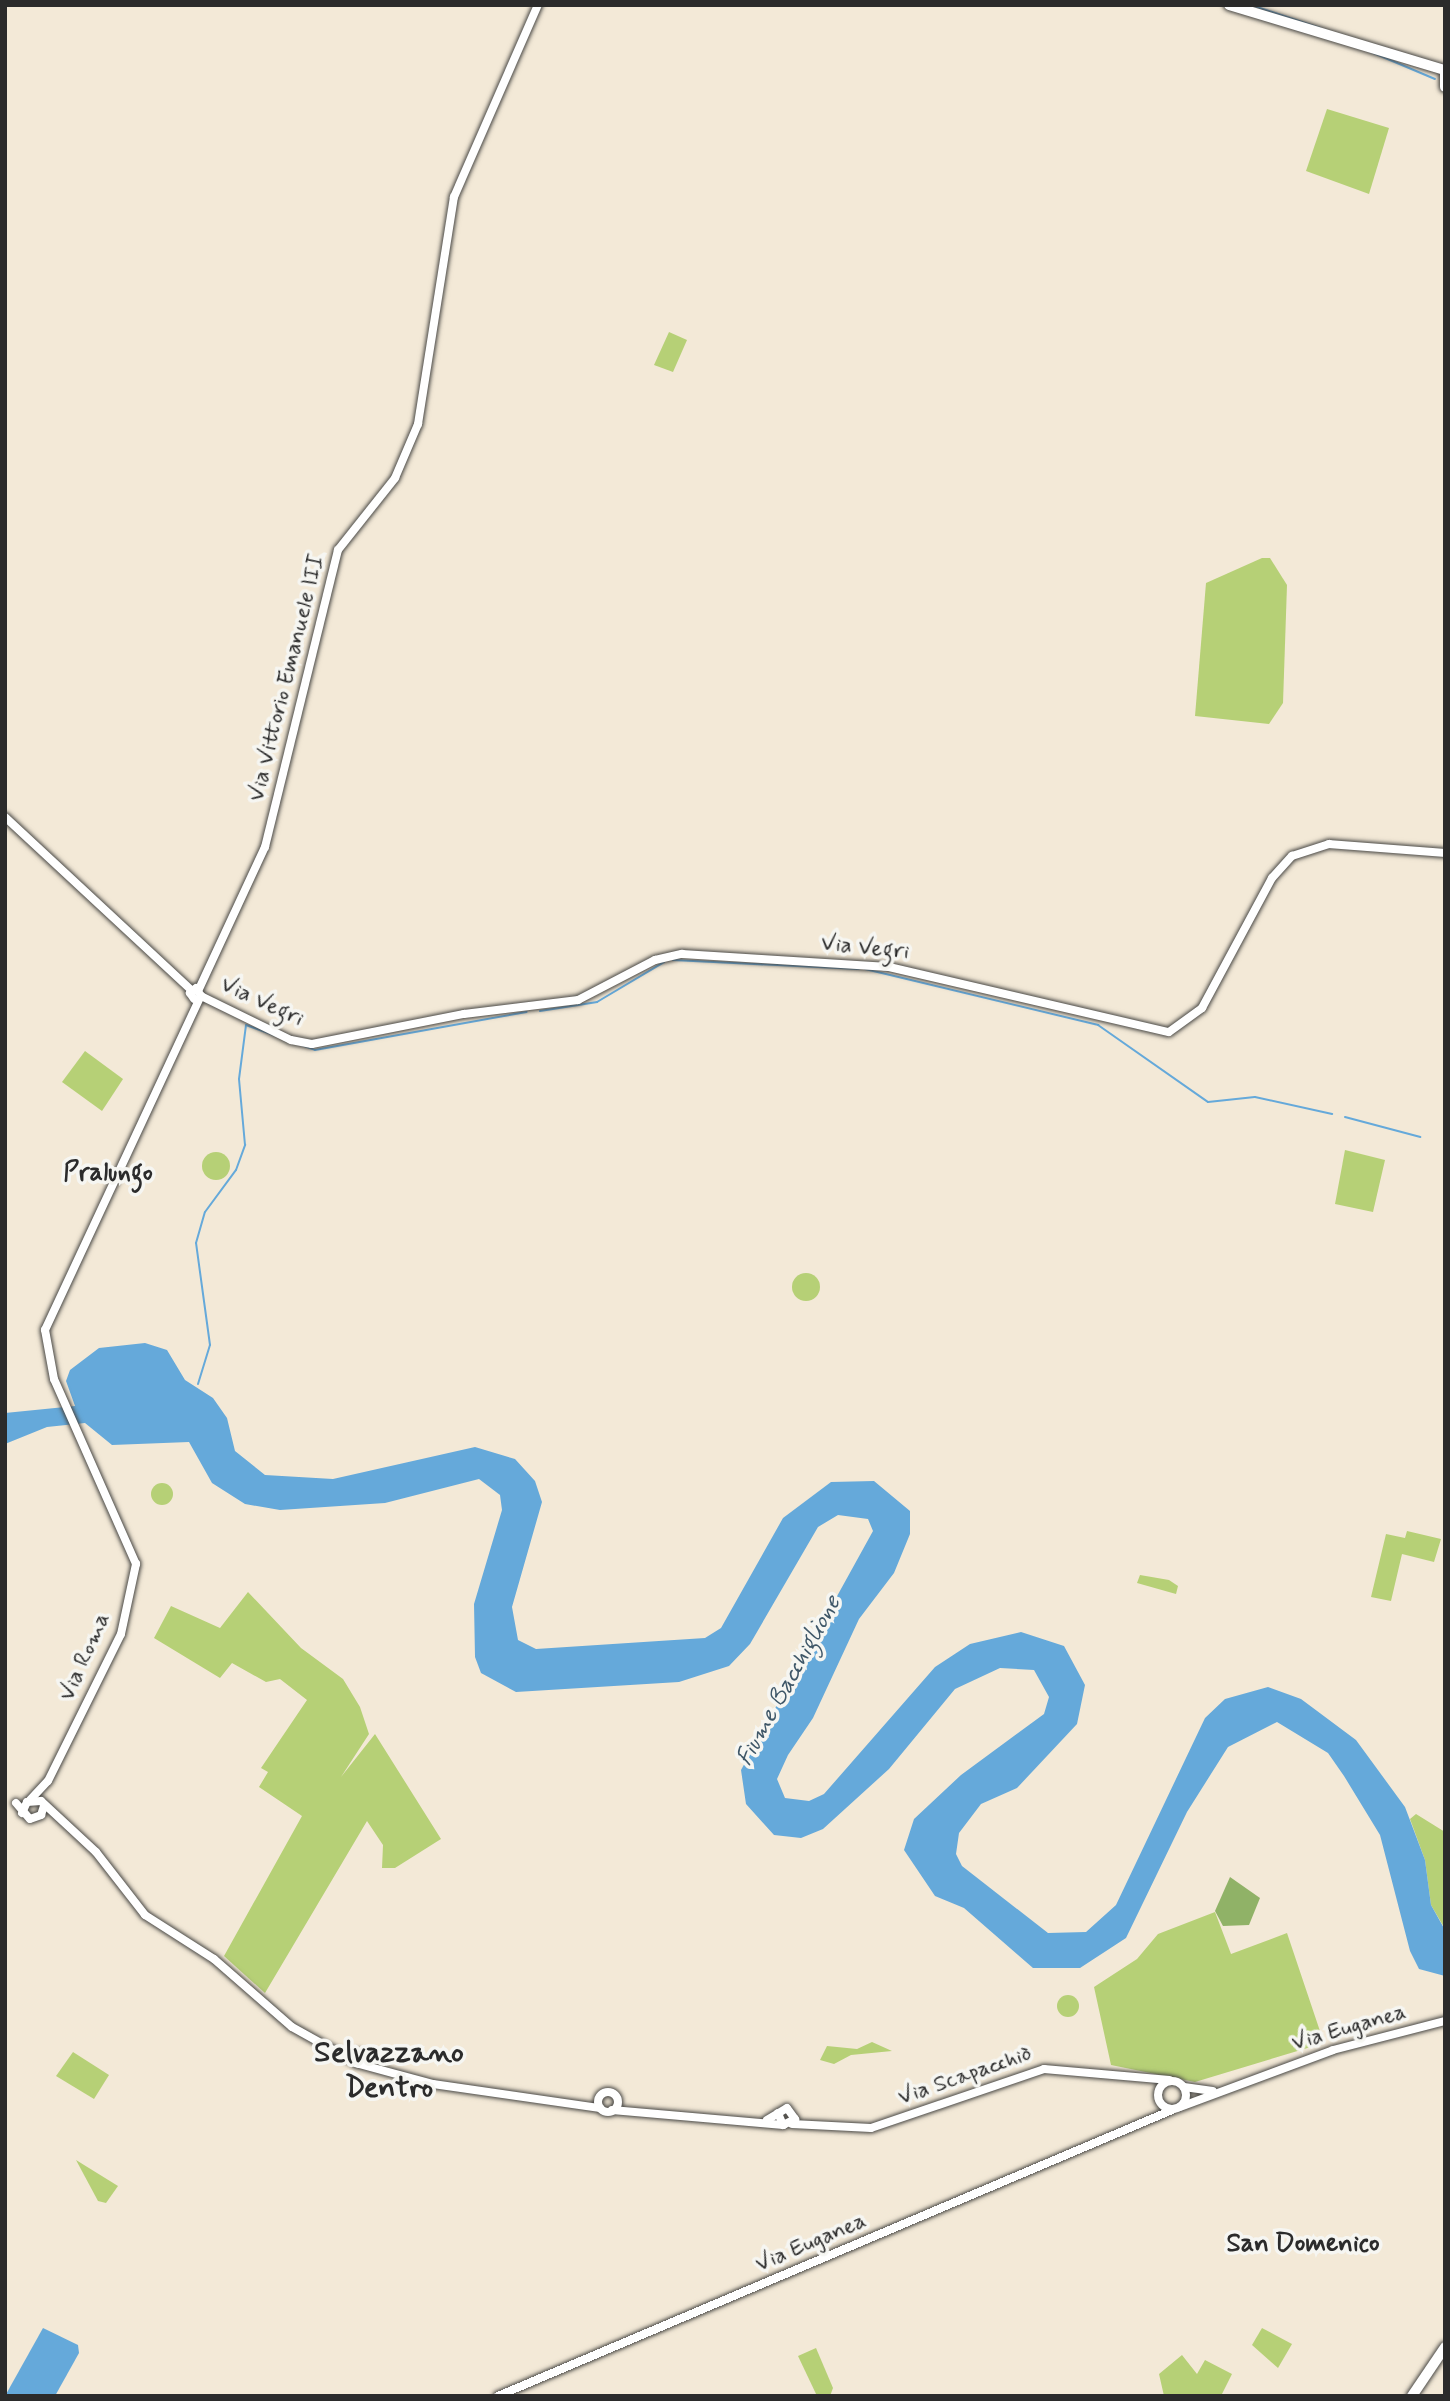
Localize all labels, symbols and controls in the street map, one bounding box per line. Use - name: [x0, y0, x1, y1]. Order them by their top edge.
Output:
- street label: Via Vittorio Emanuele III: [243, 552, 331, 804]
- street label: Via Vegri: [819, 930, 911, 966]
- street label: Via Vegri: [216, 971, 308, 1033]
- district label: Pralungo: [63, 1158, 153, 1190]
- water label: Fiume Bacchiglione: [731, 1591, 847, 1771]
- street label: Via Roma: [53, 1608, 117, 1706]
- street label: Via Euganea: [1288, 1998, 1410, 2058]
- district label: Selvazzano Dentro: [314, 2035, 464, 2106]
- street label: Via Scapacchiò: [896, 2041, 1034, 2111]
- street label: Via Euganea: [751, 2207, 871, 2279]
- district label: San Domenico: [1222, 2229, 1384, 2261]

